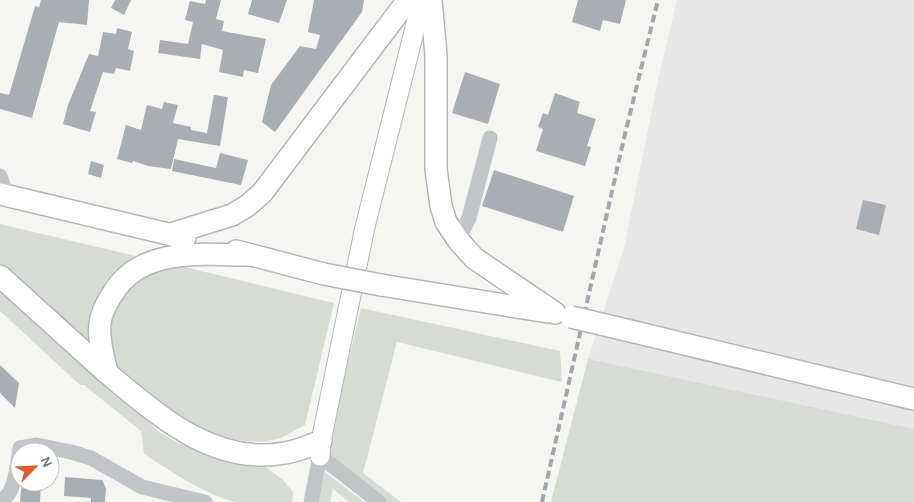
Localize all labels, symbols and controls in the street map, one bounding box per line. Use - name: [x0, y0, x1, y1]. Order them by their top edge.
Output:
- north arrow: [10, 442, 60, 492]
- text: N: [37, 454, 56, 470]

